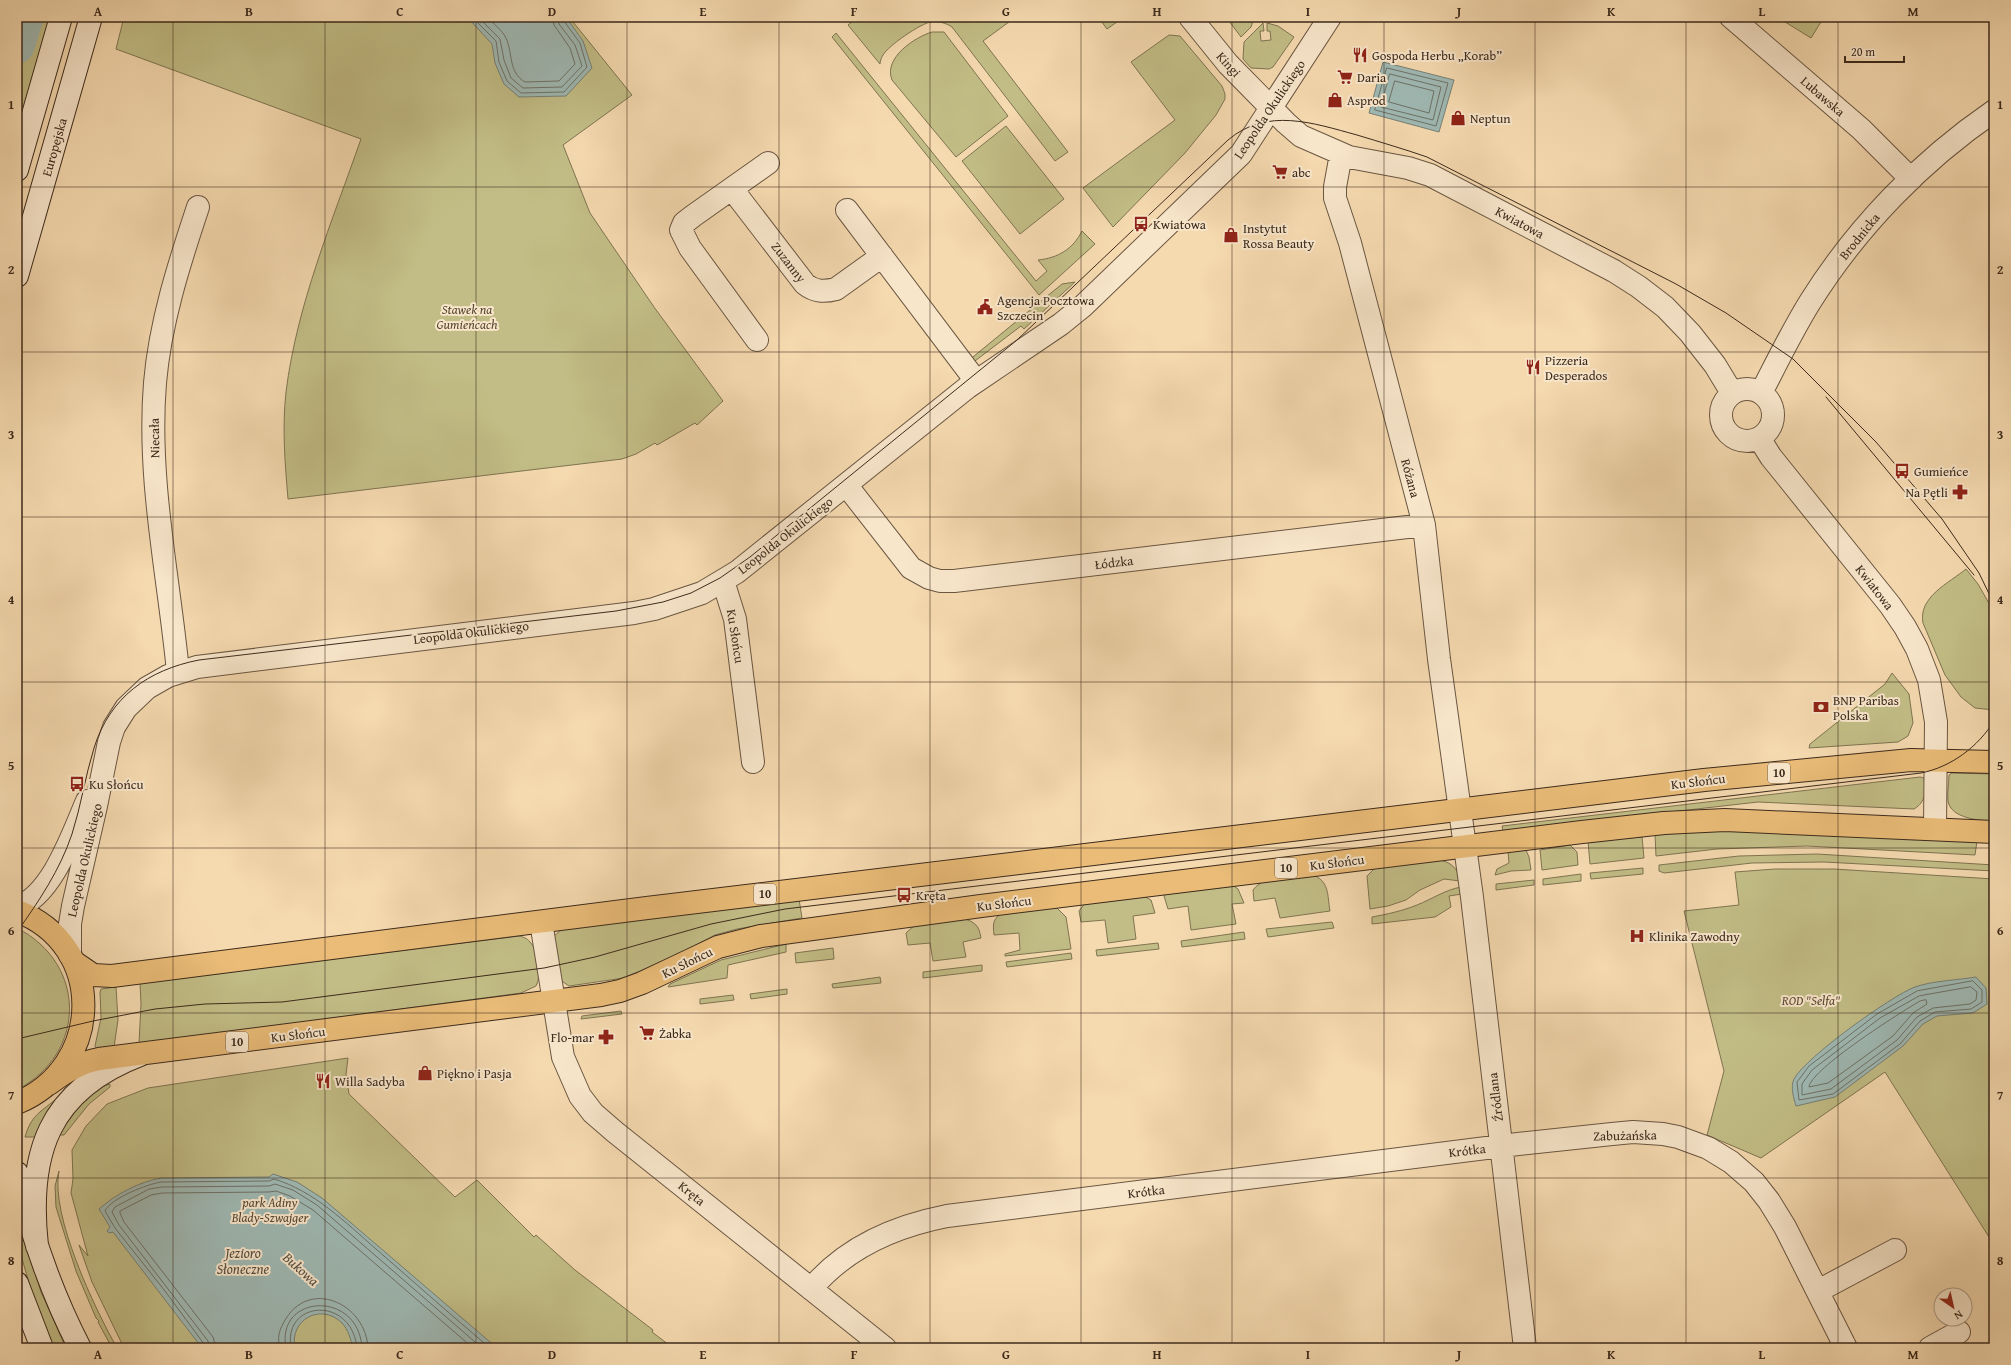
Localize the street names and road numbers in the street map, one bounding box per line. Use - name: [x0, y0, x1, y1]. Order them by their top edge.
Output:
- street label: Kingi: [1212, 47, 1246, 82]
- street label: Leopolda Okulickiego: [1229, 56, 1310, 163]
- street label: Lubawska: [1796, 72, 1850, 122]
- street label: Europejska: [37, 115, 72, 179]
- street label: Kwiatowa: [1492, 202, 1548, 244]
- street label: Brodnicka: [1835, 208, 1885, 264]
- street label: Zuzanny: [767, 238, 811, 287]
- street label: Niecała: [145, 417, 164, 458]
- street label: Różana: [1396, 457, 1425, 500]
- street label: Leopolda Okulickiego: [734, 492, 837, 579]
- street label: Łódzka: [1094, 551, 1135, 574]
- street label: Kwiatowa: [1851, 561, 1899, 615]
- street label: Ku Słońcu: [722, 608, 749, 664]
- street label: Leopolda Okulickiego: [412, 616, 530, 649]
- road number: 10: [1768, 763, 1790, 783]
- street label: Ku Słońcu: [1670, 769, 1726, 794]
- street label: Leopolda Okulickiego: [62, 801, 107, 919]
- street label: Ku Słońcu: [1309, 850, 1365, 875]
- road number: 10: [1275, 858, 1297, 878]
- road number: 10: [754, 884, 776, 904]
- street label: Ku Słońcu: [976, 891, 1032, 916]
- street label: Ku Słońcu: [659, 942, 716, 983]
- street label: Ku Słońcu: [270, 1022, 326, 1047]
- road number: 10: [226, 1032, 248, 1052]
- street label: Źródlana: [1483, 1071, 1508, 1122]
- street label: Zabużańska: [1593, 1125, 1658, 1146]
- street label: Krótka: [1448, 1139, 1487, 1162]
- street label: Kręta: [674, 1177, 710, 1211]
- street label: Krótka: [1127, 1180, 1166, 1203]

